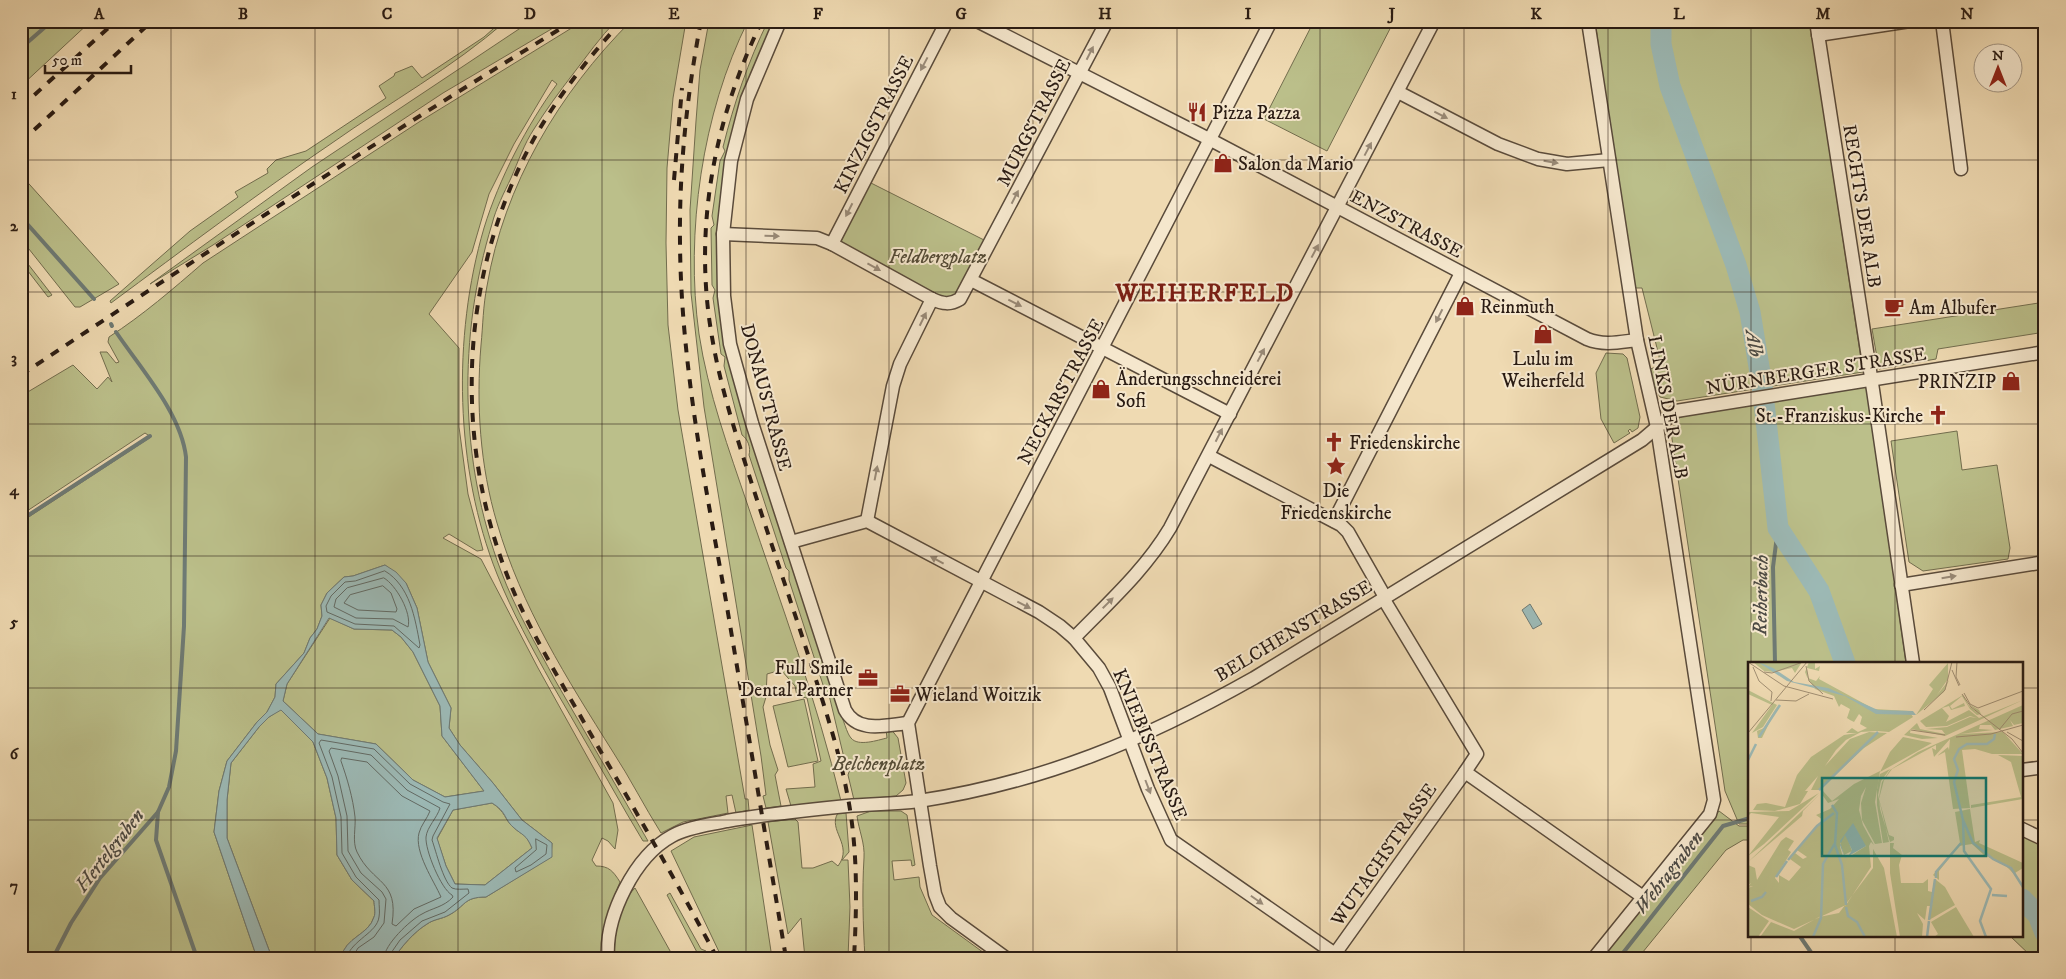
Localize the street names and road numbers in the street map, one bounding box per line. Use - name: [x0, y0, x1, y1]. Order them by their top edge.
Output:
- street label: KINZIGSTRASSE: [830, 52, 919, 198]
- street label: MURGSTRASSE: [992, 55, 1076, 190]
- street label: RECHTS DER ALB: [1837, 123, 1886, 290]
- street label: ENZSTRASSE: [1346, 185, 1466, 264]
- street label: NECKARSTRASSE: [1013, 315, 1110, 469]
- street label: DONAUSTRASSE: [735, 321, 796, 474]
- street label: LINKS DER ALB: [1642, 333, 1693, 481]
- street label: NÜRNBERGER STRASSE: [1704, 342, 1928, 400]
- street label: BELCHENSTRASSE: [1211, 575, 1376, 687]
- street label: KNIEBISSTRASSE: [1107, 665, 1192, 824]
- street label: WUTACHSTRASSE: [1326, 779, 1442, 931]

